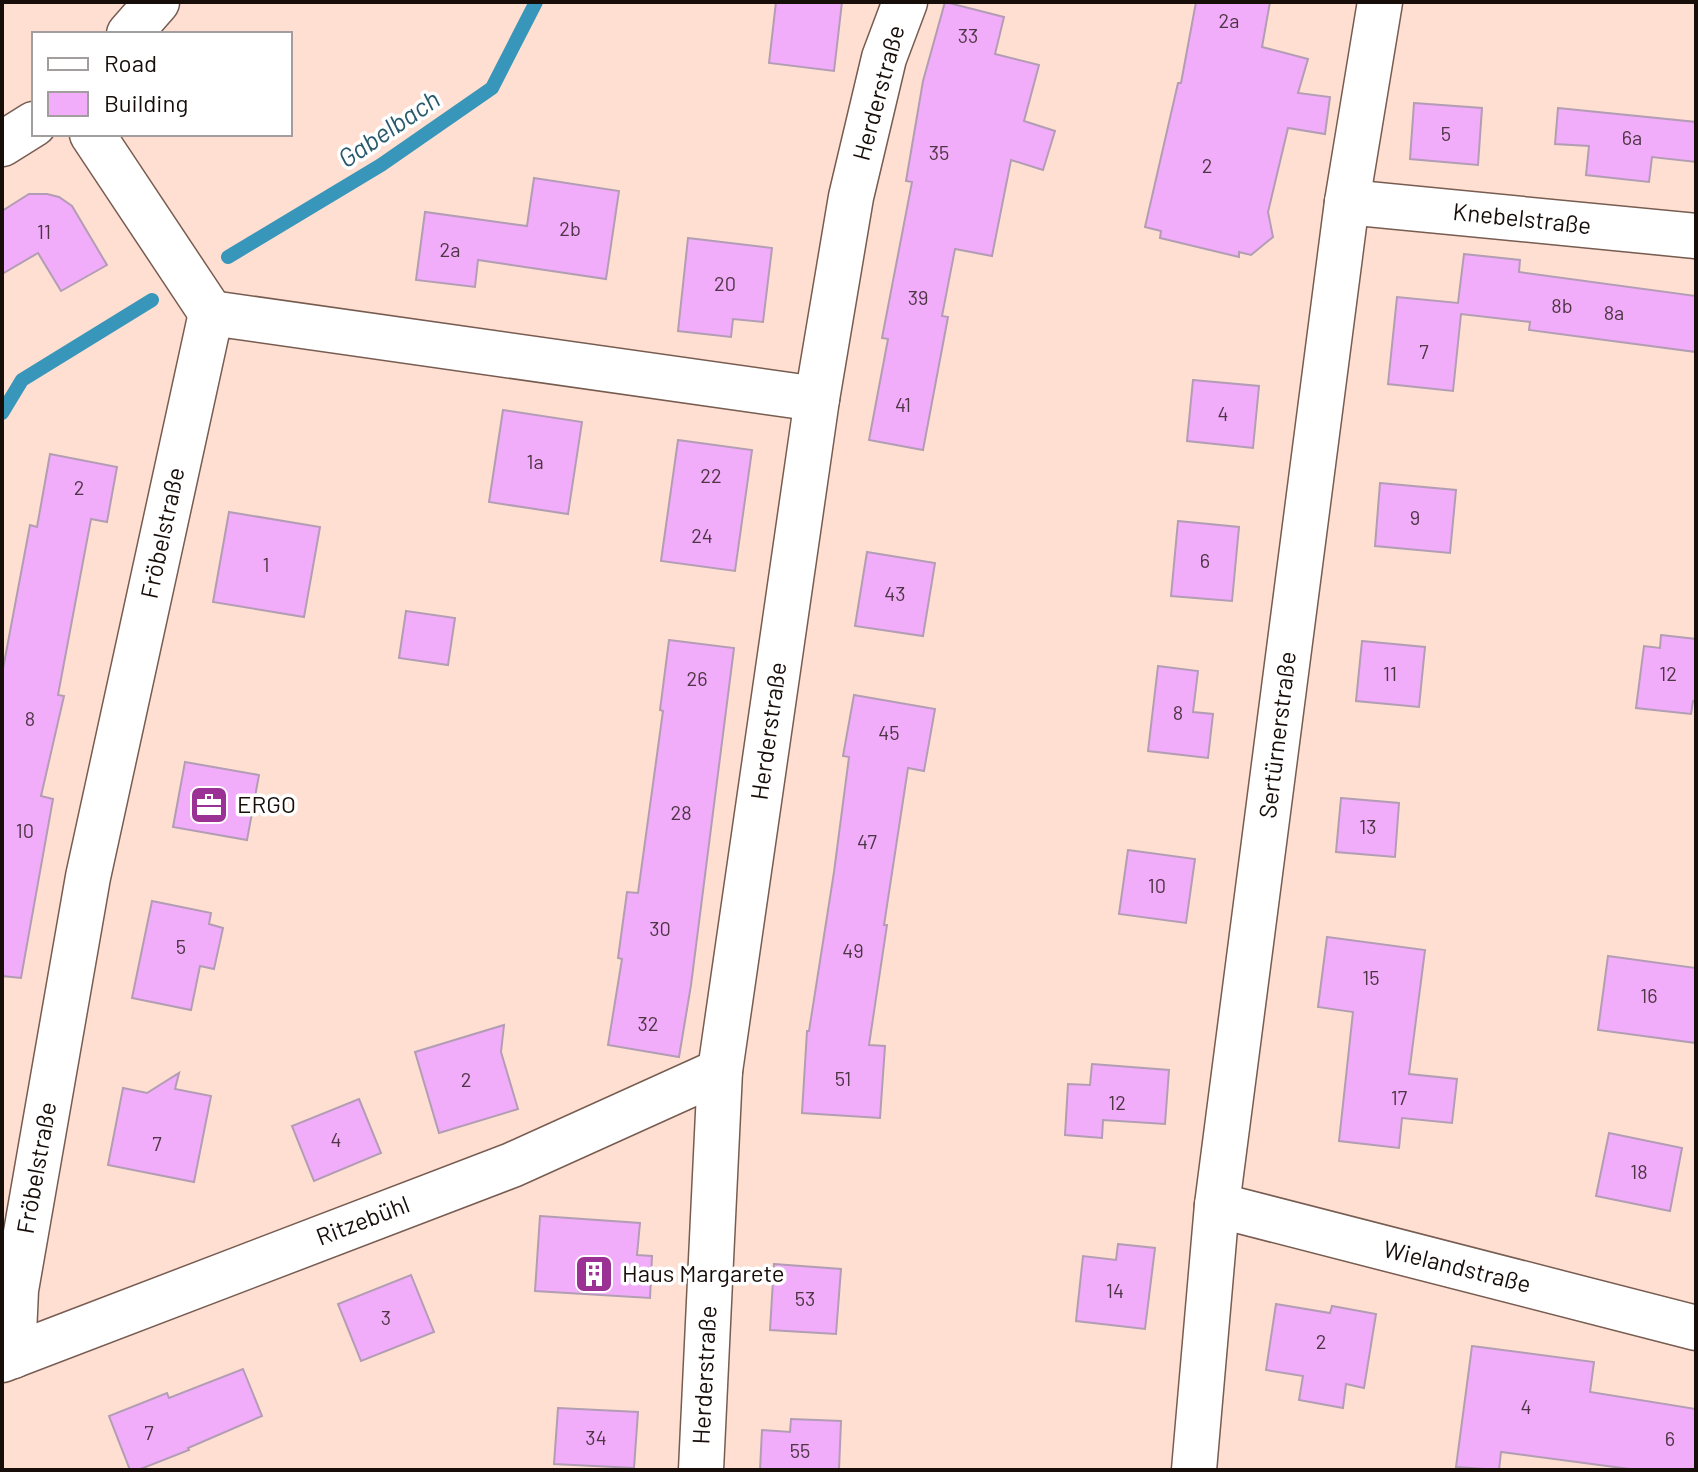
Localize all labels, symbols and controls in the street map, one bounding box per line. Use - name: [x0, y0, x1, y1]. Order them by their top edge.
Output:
- house number: 2a: [1219, 8, 1239, 32]
- street label: Herderstraße: [846, 22, 910, 164]
- house number: 33: [958, 23, 978, 47]
- legend: [32, 32, 292, 136]
- text: Road: [104, 48, 157, 77]
- water label: Gabelbach: [331, 82, 445, 173]
- text: Building: [104, 88, 188, 117]
- house number: 5: [1441, 121, 1451, 145]
- house number: 6a: [1622, 125, 1642, 149]
- house number: 35: [929, 140, 949, 164]
- house number: 2: [1202, 153, 1212, 177]
- street label: Knebelstraße: [1452, 196, 1593, 239]
- house number: 2b: [559, 216, 581, 240]
- house number: 11: [37, 219, 51, 243]
- house number: 2a: [440, 237, 460, 261]
- house number: 20: [714, 271, 736, 295]
- house number: 39: [908, 285, 928, 309]
- house number: 8b: [1551, 293, 1573, 317]
- house number: 8a: [1604, 300, 1624, 324]
- house number: 7: [1419, 339, 1429, 363]
- house number: 41: [895, 392, 911, 416]
- house number: 4: [1217, 401, 1229, 425]
- house number: 1a: [526, 449, 544, 473]
- house number: 22: [700, 463, 722, 487]
- street label: Fröbelstraße: [133, 464, 190, 601]
- house number: 2: [74, 475, 84, 499]
- house number: 9: [1410, 505, 1420, 529]
- house number: 24: [691, 523, 713, 547]
- house number: 6: [1200, 548, 1210, 572]
- house number: 1: [263, 552, 270, 576]
- house number: 43: [884, 581, 906, 605]
- street label: Sertürnerstraße: [1252, 650, 1301, 820]
- street label: Herderstraße: [743, 660, 792, 802]
- house number: 11: [1383, 661, 1397, 685]
- house number: 12: [1659, 661, 1677, 685]
- house number: 26: [686, 666, 708, 690]
- house number: 8: [1173, 700, 1183, 724]
- house number: 8: [25, 706, 35, 730]
- house number: 45: [878, 720, 900, 744]
- office icon: ERGO: [188, 784, 230, 826]
- place label: ERGO: [237, 789, 296, 818]
- house number: 28: [670, 800, 692, 824]
- house number: 13: [1359, 814, 1377, 838]
- house number: 10: [16, 818, 34, 842]
- house number: 47: [857, 829, 877, 853]
- house number: 10: [1148, 873, 1166, 897]
- house number: 30: [649, 916, 671, 940]
- house number: 5: [176, 934, 186, 958]
- house number: 49: [842, 938, 864, 962]
- house number: 15: [1362, 965, 1380, 989]
- house number: 16: [1640, 983, 1658, 1007]
- house number: 32: [637, 1011, 659, 1035]
- house number: 51: [835, 1066, 851, 1090]
- house number: 2: [461, 1067, 471, 1091]
- house number: 17: [1391, 1085, 1408, 1109]
- house number: 12: [1108, 1090, 1126, 1114]
- street label: Fröbelstraße: [10, 1100, 61, 1236]
- house number: 4: [330, 1127, 342, 1151]
- house number: 7: [152, 1131, 162, 1155]
- house number: 18: [1630, 1159, 1648, 1183]
- street label: Ritzebühl: [312, 1189, 413, 1251]
- street label: Wielandstraße: [1381, 1233, 1534, 1298]
- building icon: Haus Margarete: [573, 1253, 615, 1295]
- place label: Haus Margarete: [622, 1258, 785, 1287]
- house number: 14: [1106, 1278, 1124, 1302]
- house number: 53: [795, 1286, 815, 1310]
- house number: 3: [381, 1305, 391, 1329]
- street label: Herderstraße: [685, 1305, 722, 1445]
- house number: 2: [1316, 1329, 1326, 1353]
- house number: 4: [1520, 1394, 1532, 1418]
- house number: 7: [144, 1420, 154, 1444]
- house number: 34: [585, 1425, 607, 1449]
- house number: 6: [1665, 1426, 1675, 1450]
- house number: 55: [790, 1438, 810, 1462]

